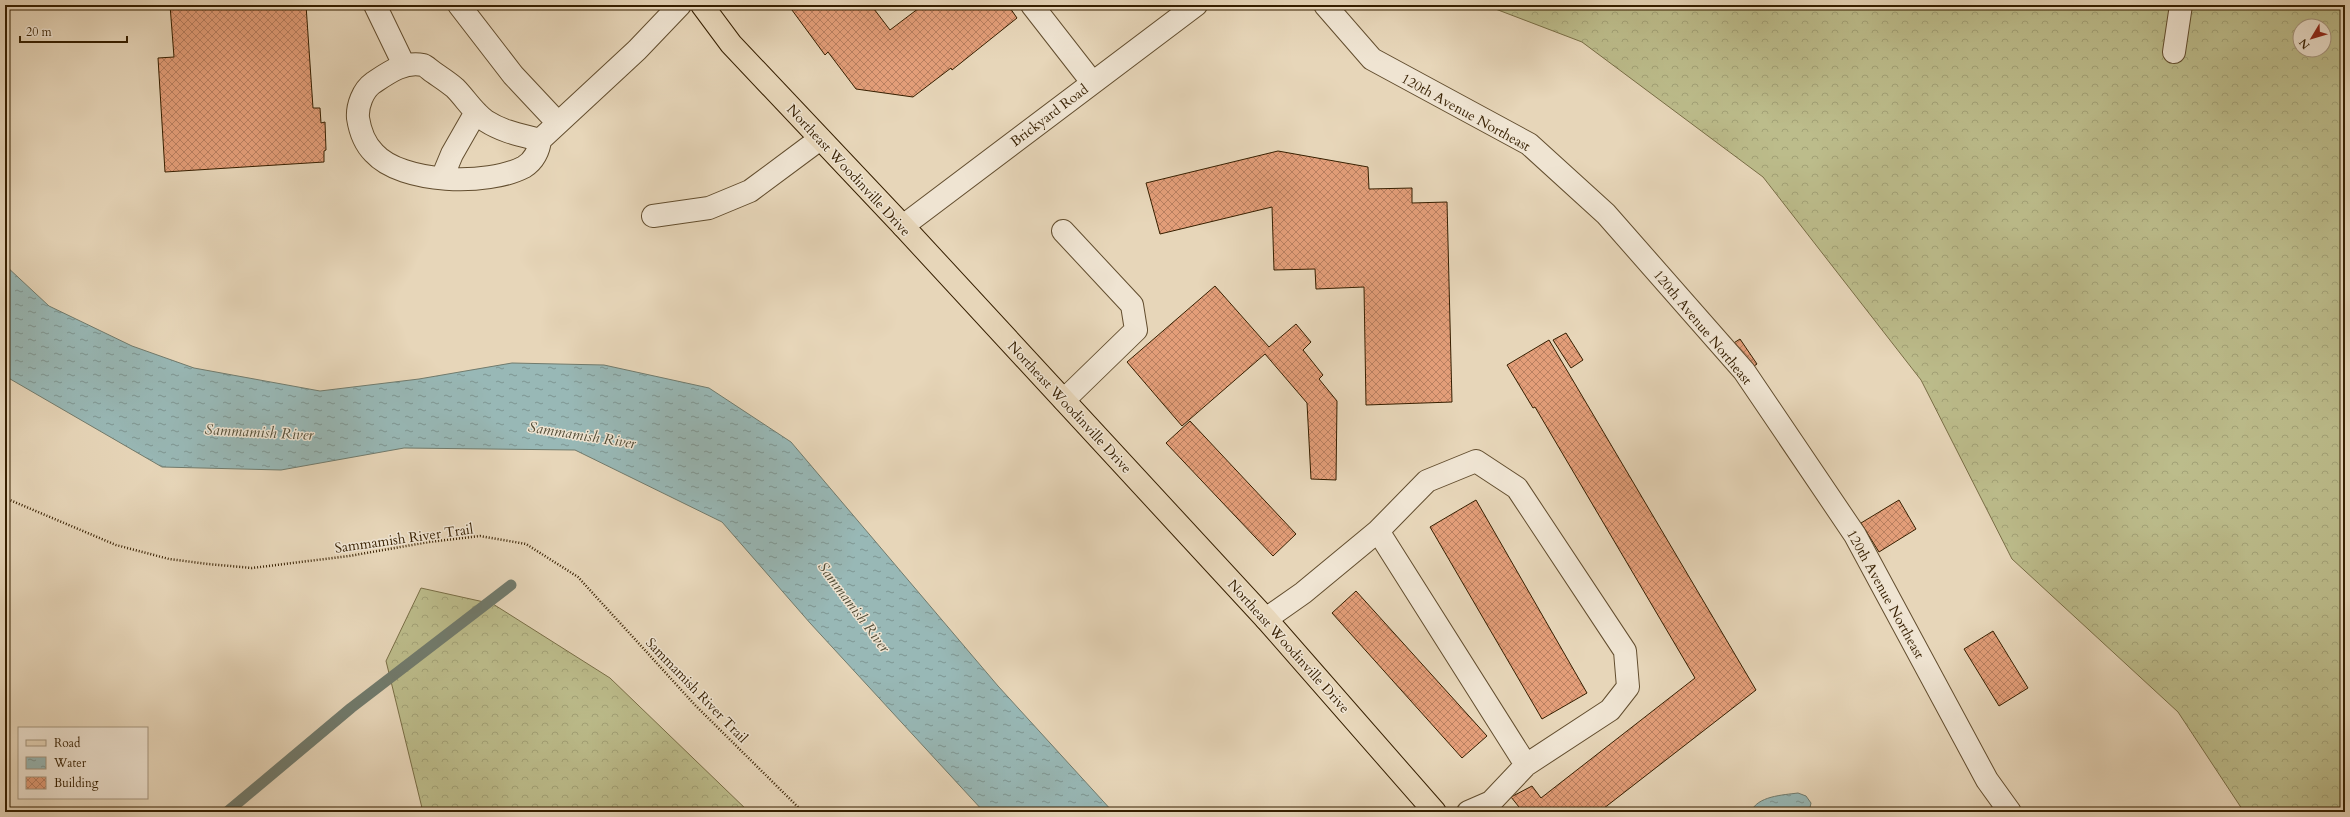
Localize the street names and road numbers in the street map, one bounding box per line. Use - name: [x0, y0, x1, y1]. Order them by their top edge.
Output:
- street label: 120th Avenue Northeast: [1398, 69, 1534, 156]
- street label: Brickyard Road: [1006, 80, 1093, 151]
- street label: Northeast Woodinville Drive: [782, 100, 915, 240]
- street label: 120th Avenue Northeast: [1649, 266, 1757, 389]
- street label: Northeast Woodinville Drive: [1003, 337, 1136, 477]
- street label: Sammamish River Trail: [334, 519, 475, 558]
- street label: 120th Avenue Northeast: [1842, 526, 1929, 663]
- street label: Northeast Woodinville Drive: [1223, 575, 1354, 717]
- street label: Sammamish River Trail: [641, 634, 752, 747]

